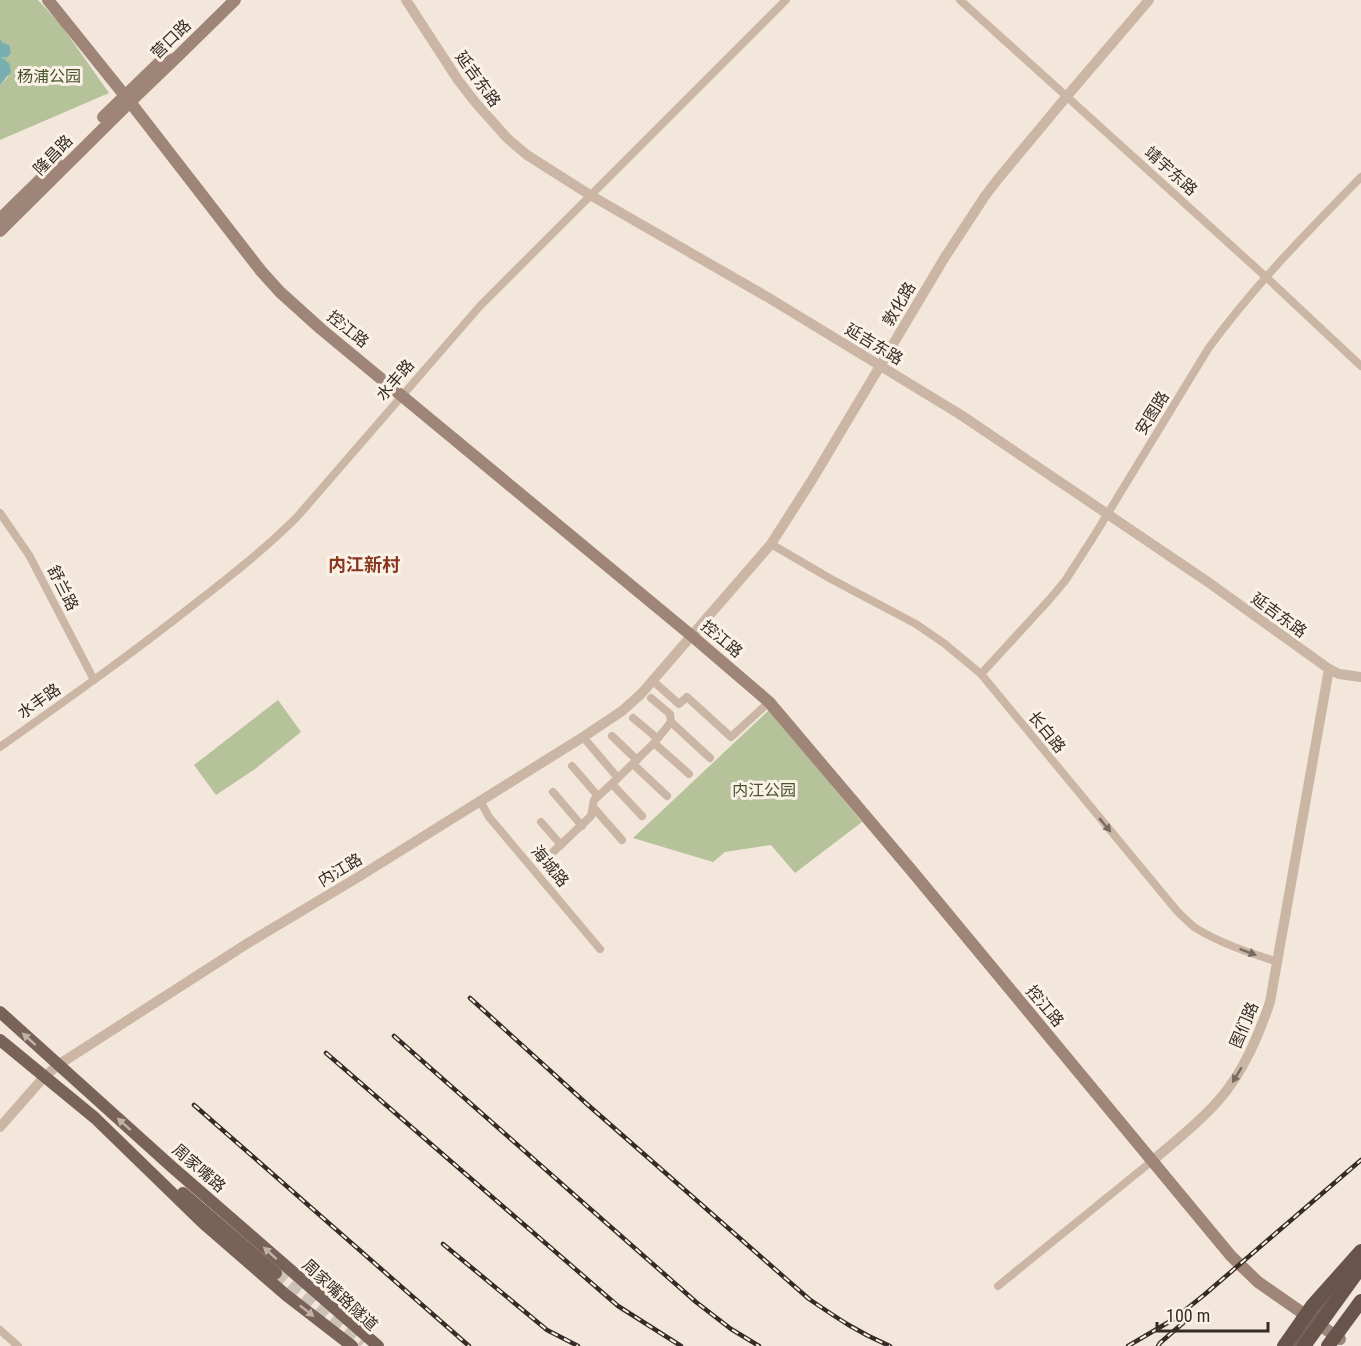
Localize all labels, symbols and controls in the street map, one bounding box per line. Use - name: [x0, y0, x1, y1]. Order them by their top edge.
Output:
- street label: 营口路: [147, 15, 195, 63]
- street label: 延吉东路: [452, 48, 504, 110]
- park label: 杨浦公园: [17, 67, 81, 86]
- street label: 隆昌路: [29, 131, 77, 179]
- street label: 靖宇东路: [1141, 143, 1201, 199]
- street label: 敦化路: [878, 279, 920, 329]
- street label: 控江路: [323, 307, 373, 351]
- street label: 延吉东路: [842, 319, 906, 369]
- street label: 水丰路: [372, 356, 418, 404]
- street label: 安图路: [1131, 388, 1173, 438]
- district label: 内江新村: [328, 554, 400, 575]
- street label: 舒兰路: [44, 562, 82, 614]
- street label: 延吉东路: [1248, 589, 1310, 641]
- street label: 控江路: [698, 616, 746, 662]
- street label: 水丰路: [14, 679, 64, 723]
- street label: 长白路: [1025, 707, 1069, 757]
- park label: 内江公园: [732, 781, 796, 800]
- one-way arrow: [1098, 817, 1111, 832]
- street label: 海城路: [527, 842, 573, 890]
- street label: 内江路: [315, 849, 365, 891]
- one-way arrow: [1240, 947, 1258, 957]
- street label: 控江路: [1022, 982, 1068, 1030]
- street label: 图们路: [1226, 999, 1262, 1051]
- one-way arrow: [22, 1033, 37, 1046]
- one-way arrow: [1232, 1067, 1242, 1084]
- one-way arrow: [117, 1118, 132, 1131]
- street label: 周家嘴路: [169, 1140, 229, 1196]
- one-way arrow: [263, 1247, 278, 1260]
- street label: 周家嘴路隧道: [298, 1255, 382, 1335]
- scale bar: [1157, 1295, 1268, 1333]
- one-way arrow: [299, 1305, 314, 1317]
- text: 100 m: [1166, 1305, 1210, 1326]

